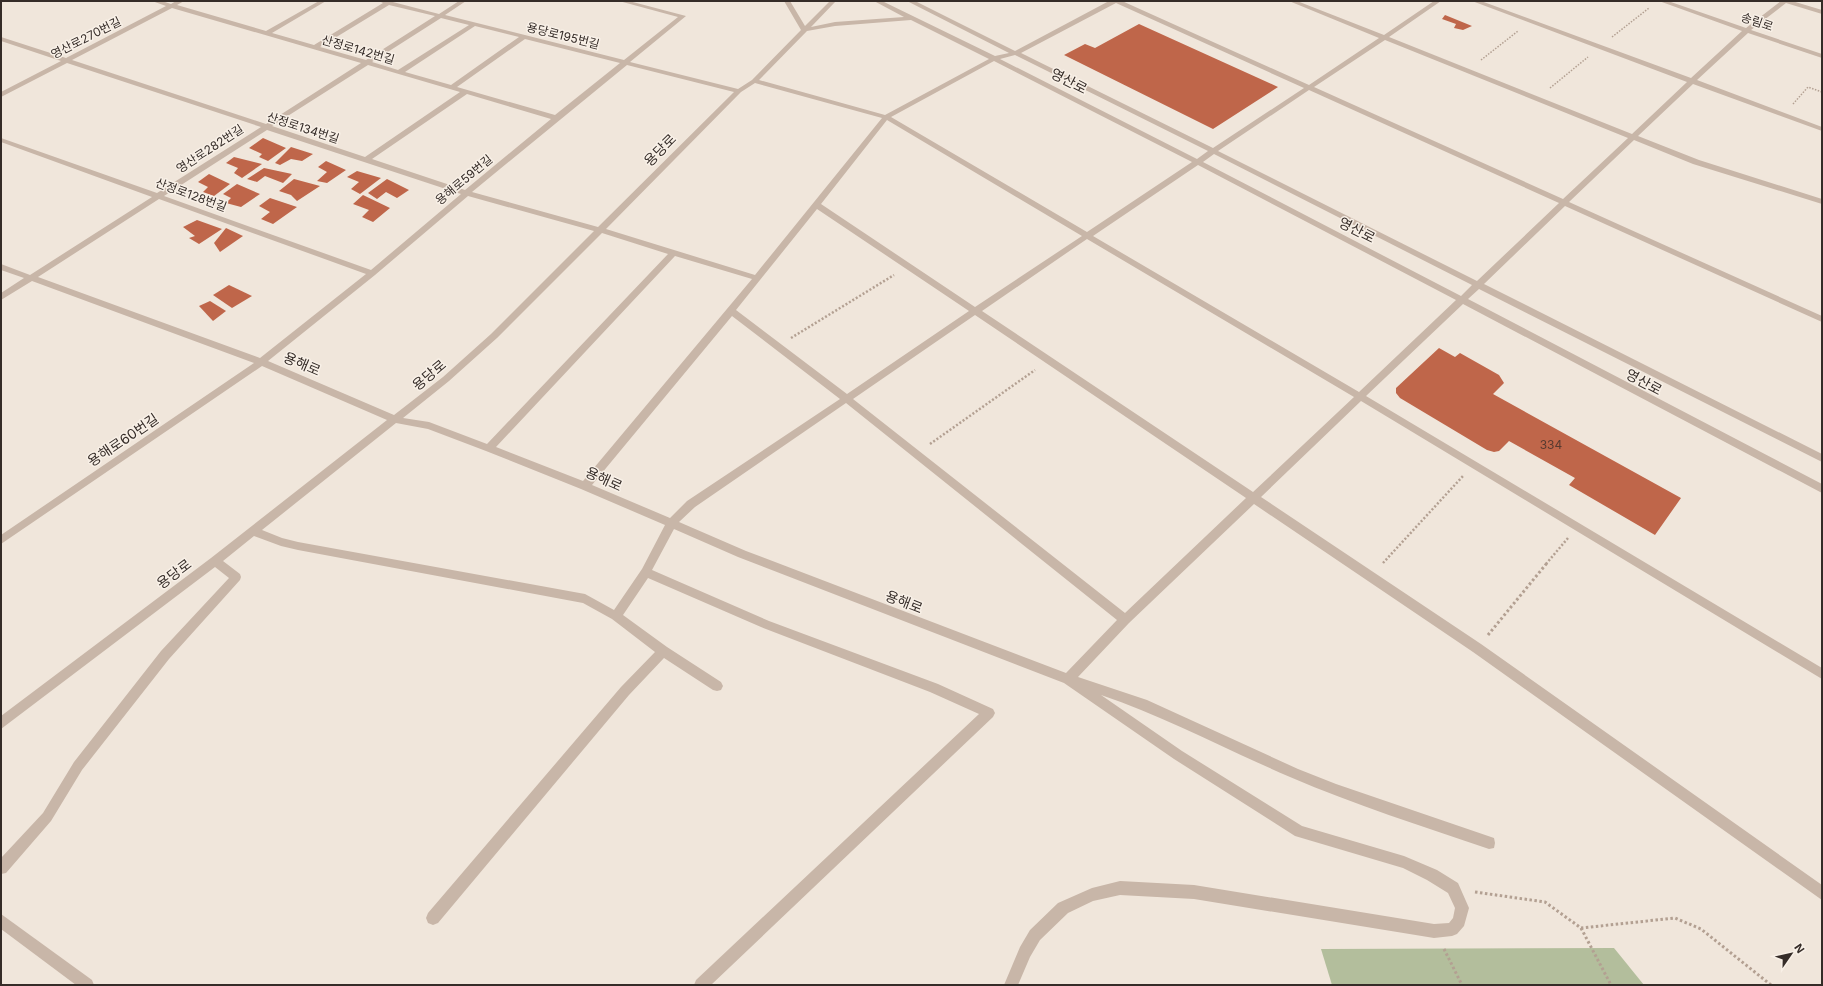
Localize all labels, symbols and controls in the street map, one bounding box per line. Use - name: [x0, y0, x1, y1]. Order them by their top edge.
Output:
- street label: 송림로: [1739, 9, 1775, 34]
- street label: 영산로270번길: [48, 13, 123, 62]
- street label: 용당로195번길: [525, 19, 601, 52]
- street label: 산정로142번길: [320, 32, 396, 67]
- street label: 영산로: [1048, 64, 1090, 97]
- street label: 산정로134번길: [265, 109, 341, 146]
- street label: 영산로282번길: [173, 121, 246, 176]
- street label: 용당로: [640, 130, 679, 169]
- street label: 용해로59번길: [432, 151, 495, 208]
- street label: 산정로128번길: [153, 175, 229, 214]
- street label: 영산로: [1336, 213, 1378, 246]
- street label: 용해로: [281, 348, 323, 379]
- street label: 용당로: [408, 356, 449, 394]
- street label: 영산로: [1623, 365, 1665, 398]
- street label: 용해로60번길: [84, 410, 161, 470]
- house number: 334: [1540, 437, 1563, 452]
- street label: 용해로: [583, 463, 625, 494]
- street label: 용당로: [153, 555, 194, 592]
- street label: 용해로: [883, 587, 925, 616]
- north arrow: [1771, 934, 1811, 974]
- text: N: [1791, 941, 1807, 956]

